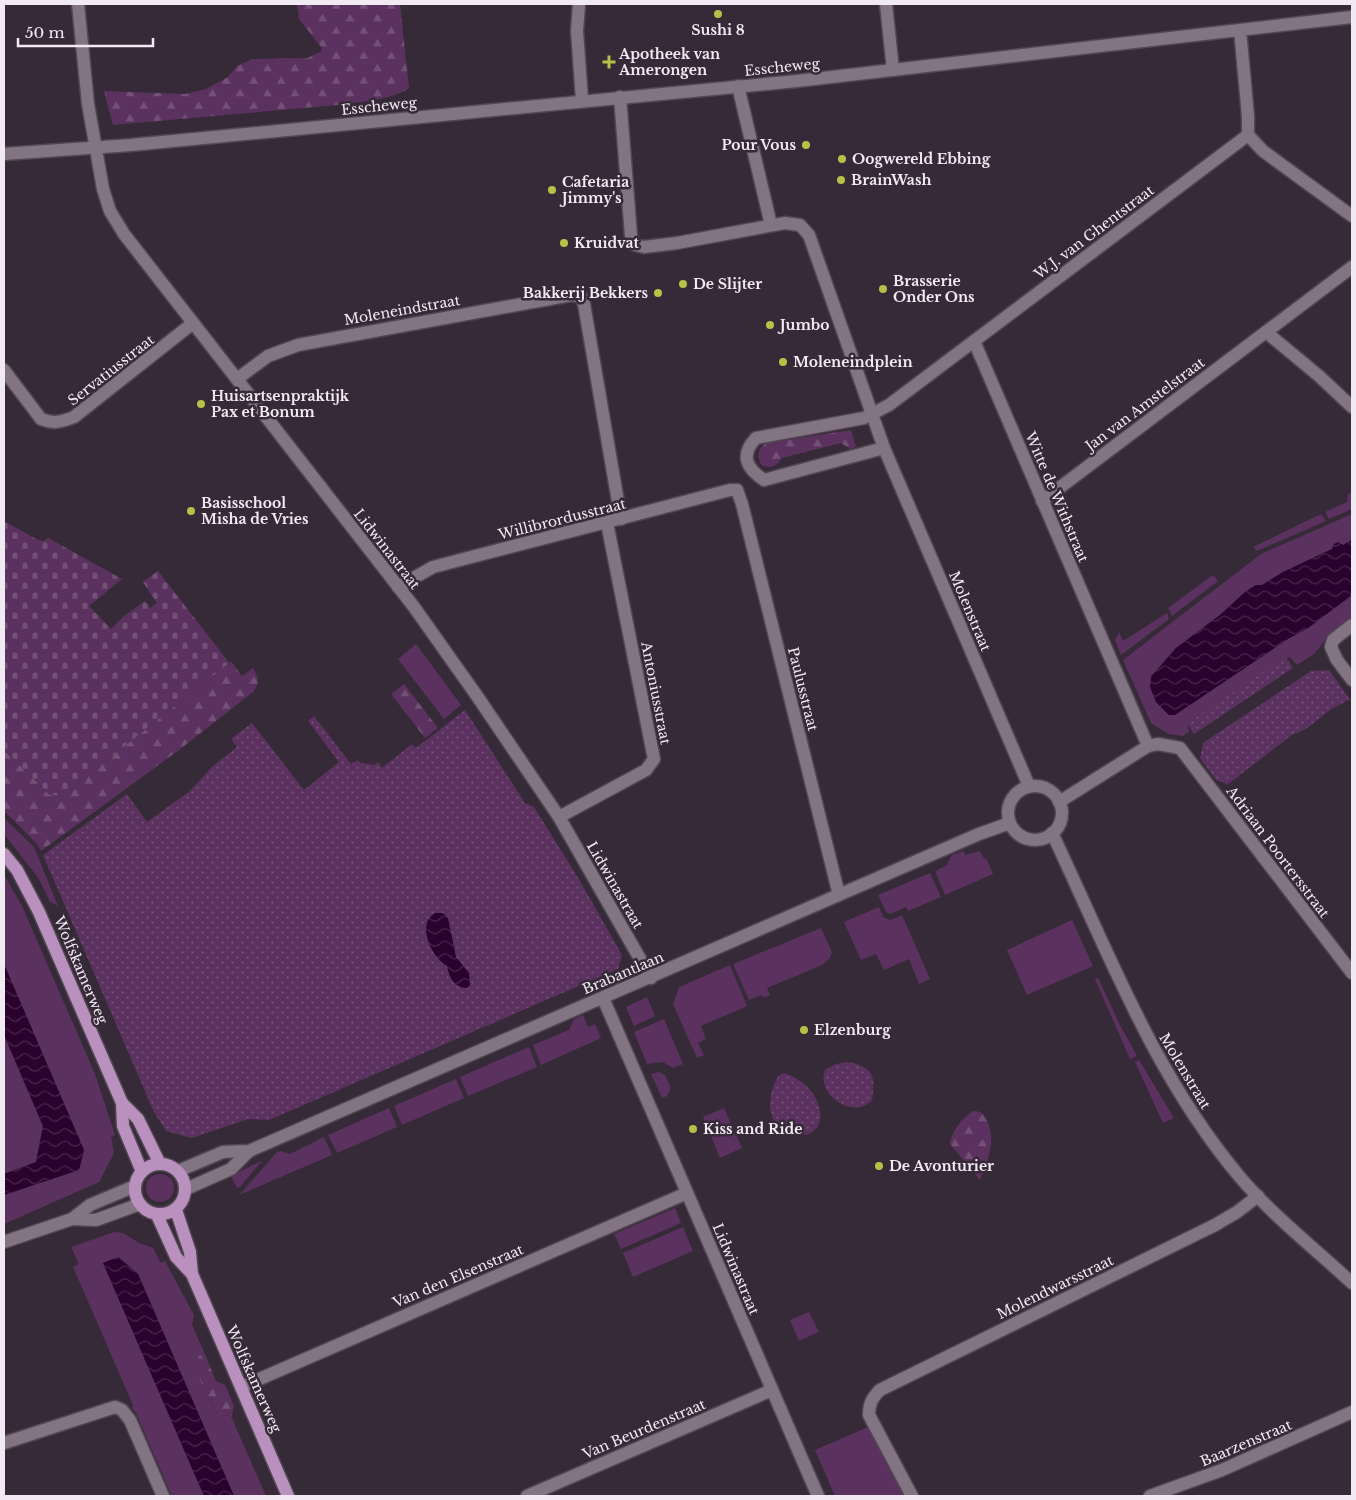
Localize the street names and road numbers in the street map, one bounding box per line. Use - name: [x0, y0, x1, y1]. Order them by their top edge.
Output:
- street label: Esscheweg: [743, 54, 821, 80]
- street label: Esscheweg: [340, 93, 418, 119]
- street label: W.J. van Ghentstraat: [1030, 181, 1158, 283]
- street label: Moleneindstraat: [343, 291, 462, 329]
- street label: Servatiusstraat: [64, 330, 158, 409]
- street label: Jan van Amstelstraat: [1080, 353, 1209, 456]
- street label: Witte de Withstraat: [1021, 428, 1093, 566]
- street label: Willibrordusstraat: [495, 494, 628, 544]
- street label: Lidwinastraat: [350, 505, 425, 594]
- street label: Molenstraat: [945, 568, 995, 654]
- street label: Antoniusstraat: [637, 639, 675, 747]
- street label: Paulusstraat: [784, 645, 822, 734]
- street label: Adriaan Poortersstraat: [1222, 782, 1334, 922]
- street label: Lidwinastraat: [583, 838, 648, 932]
- street label: Wolfskamerweg: [50, 912, 112, 1027]
- street label: Brabantlaan: [580, 948, 667, 998]
- street label: Molenstraat: [1155, 1030, 1215, 1113]
- street label: Lidwinastraat: [709, 1221, 764, 1318]
- street label: Van den Elsenstraat: [389, 1240, 527, 1312]
- street label: Molendwarsstraat: [994, 1251, 1117, 1323]
- street label: Wolfskamerweg: [222, 1322, 286, 1436]
- street label: Van Beurdenstraat: [579, 1395, 709, 1463]
- street label: Baarzenstraat: [1198, 1415, 1295, 1470]

